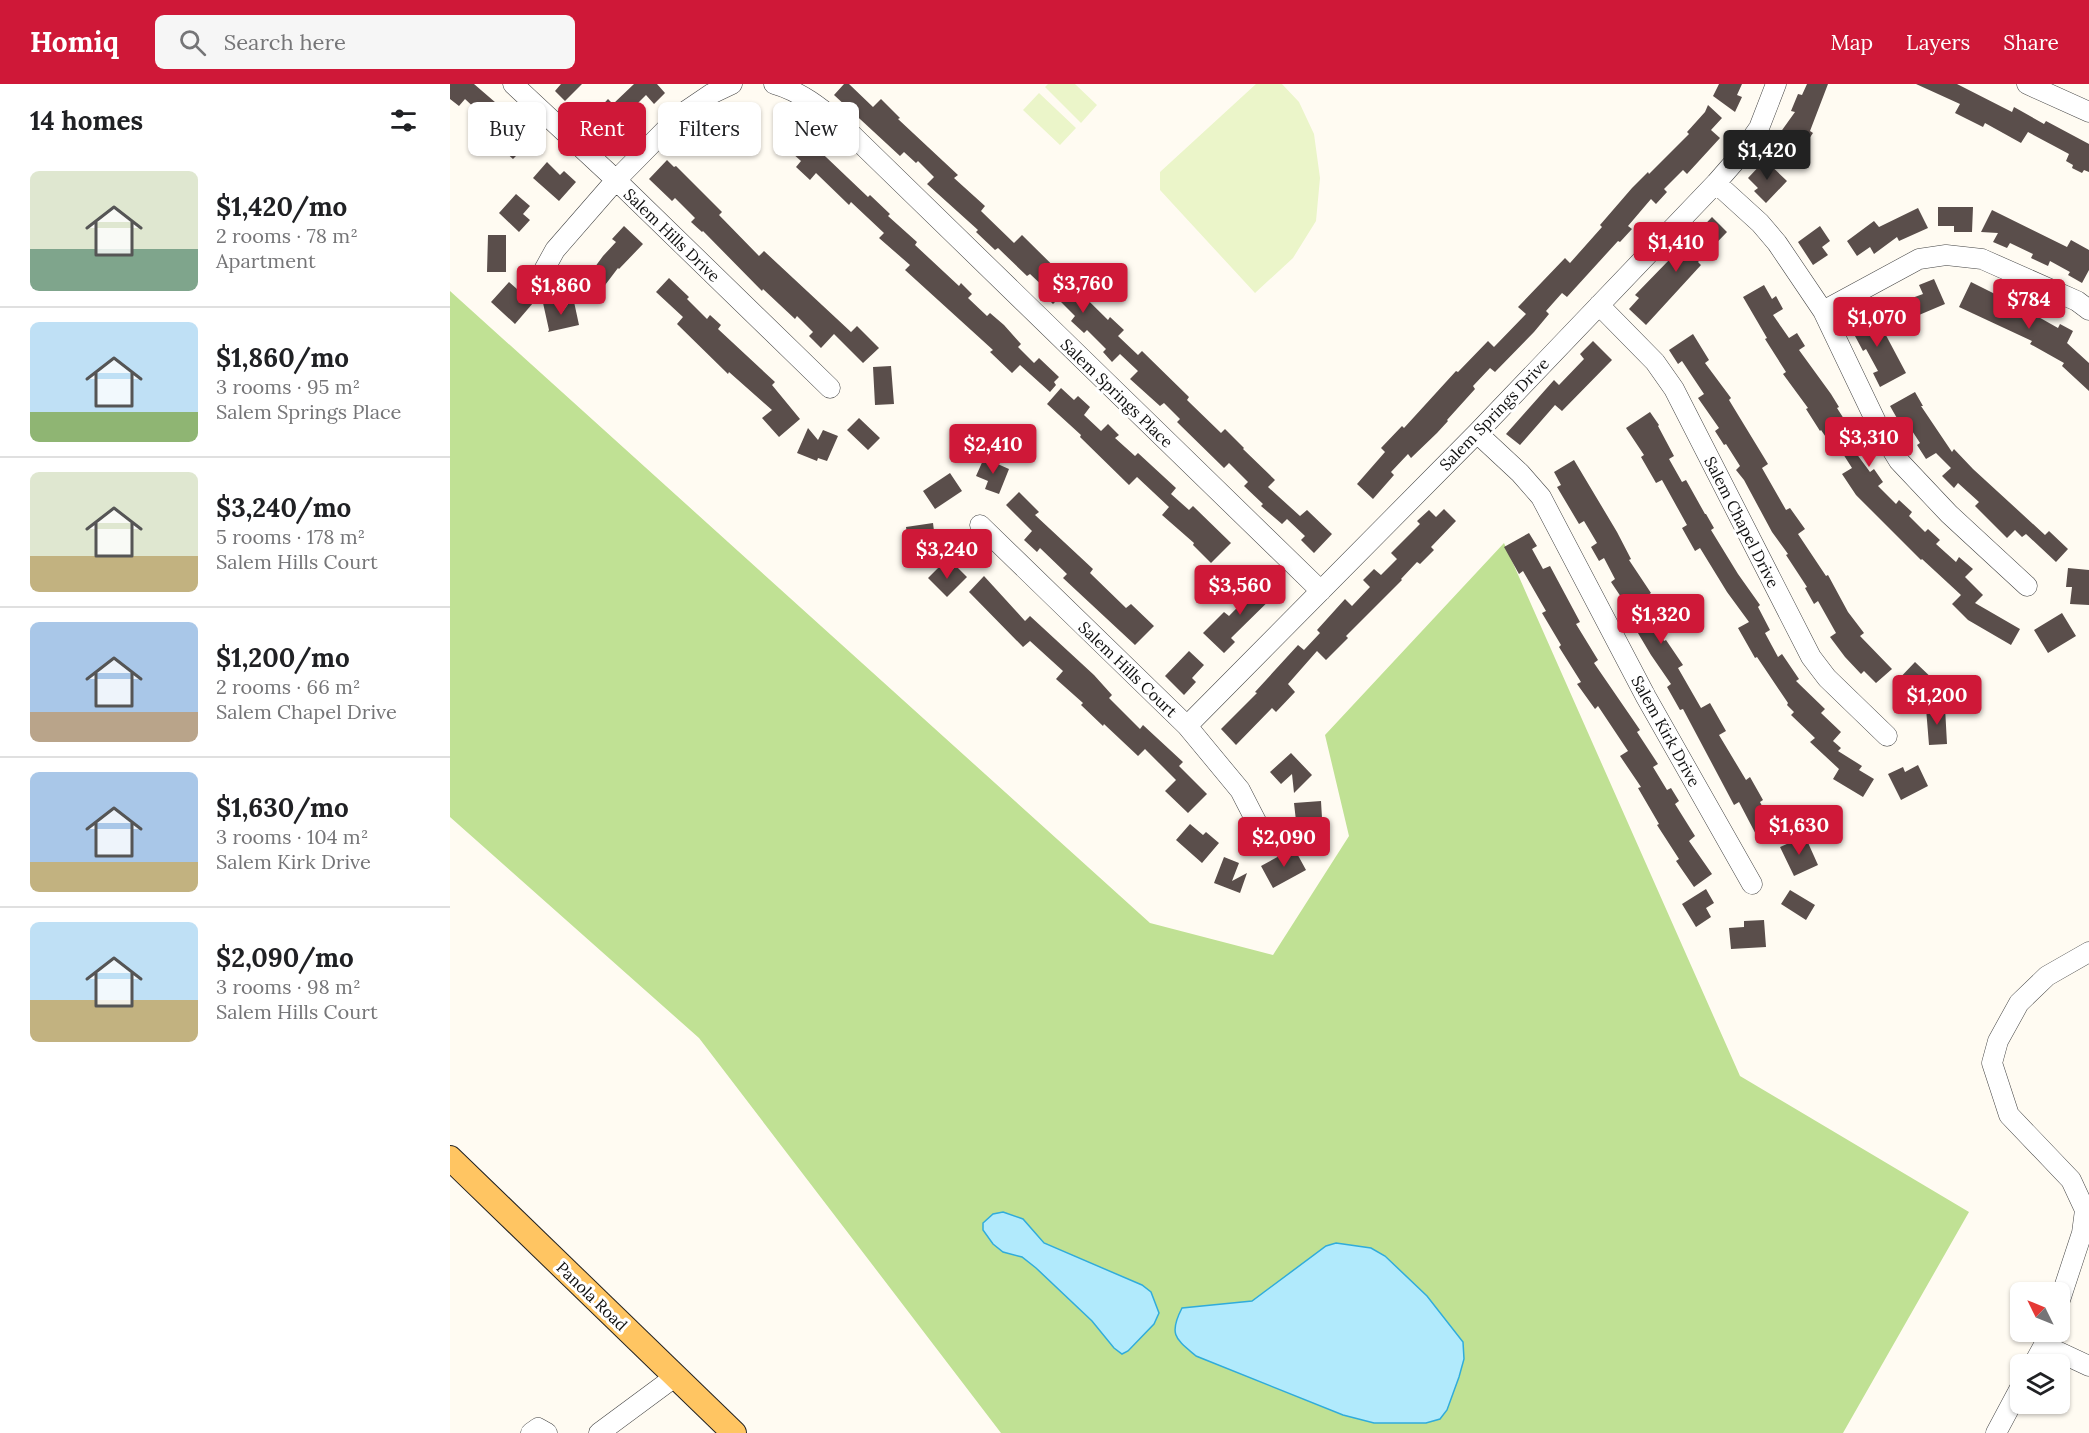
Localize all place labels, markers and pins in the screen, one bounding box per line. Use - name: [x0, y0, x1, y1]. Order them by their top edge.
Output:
- pin: $1,420: [1718, 130, 1816, 181]
- pin: $1,410: [1627, 222, 1725, 273]
- pin: $3,760: [1034, 263, 1132, 314]
- pin: $1,860: [512, 265, 610, 316]
- pin: $784: [1993, 279, 2065, 330]
- pin: $1,070: [1828, 297, 1926, 348]
- pin: $3,310: [1820, 417, 1918, 468]
- pin: $2,410: [944, 424, 1042, 475]
- pin: $3,240: [898, 529, 996, 580]
- pin: $3,560: [1191, 565, 1289, 616]
- pin: $1,320: [1612, 594, 1710, 645]
- pin: $1,200: [1888, 675, 1986, 726]
- pin: $1,630: [1750, 805, 1848, 856]
- pin: $2,090: [1235, 817, 1333, 868]

